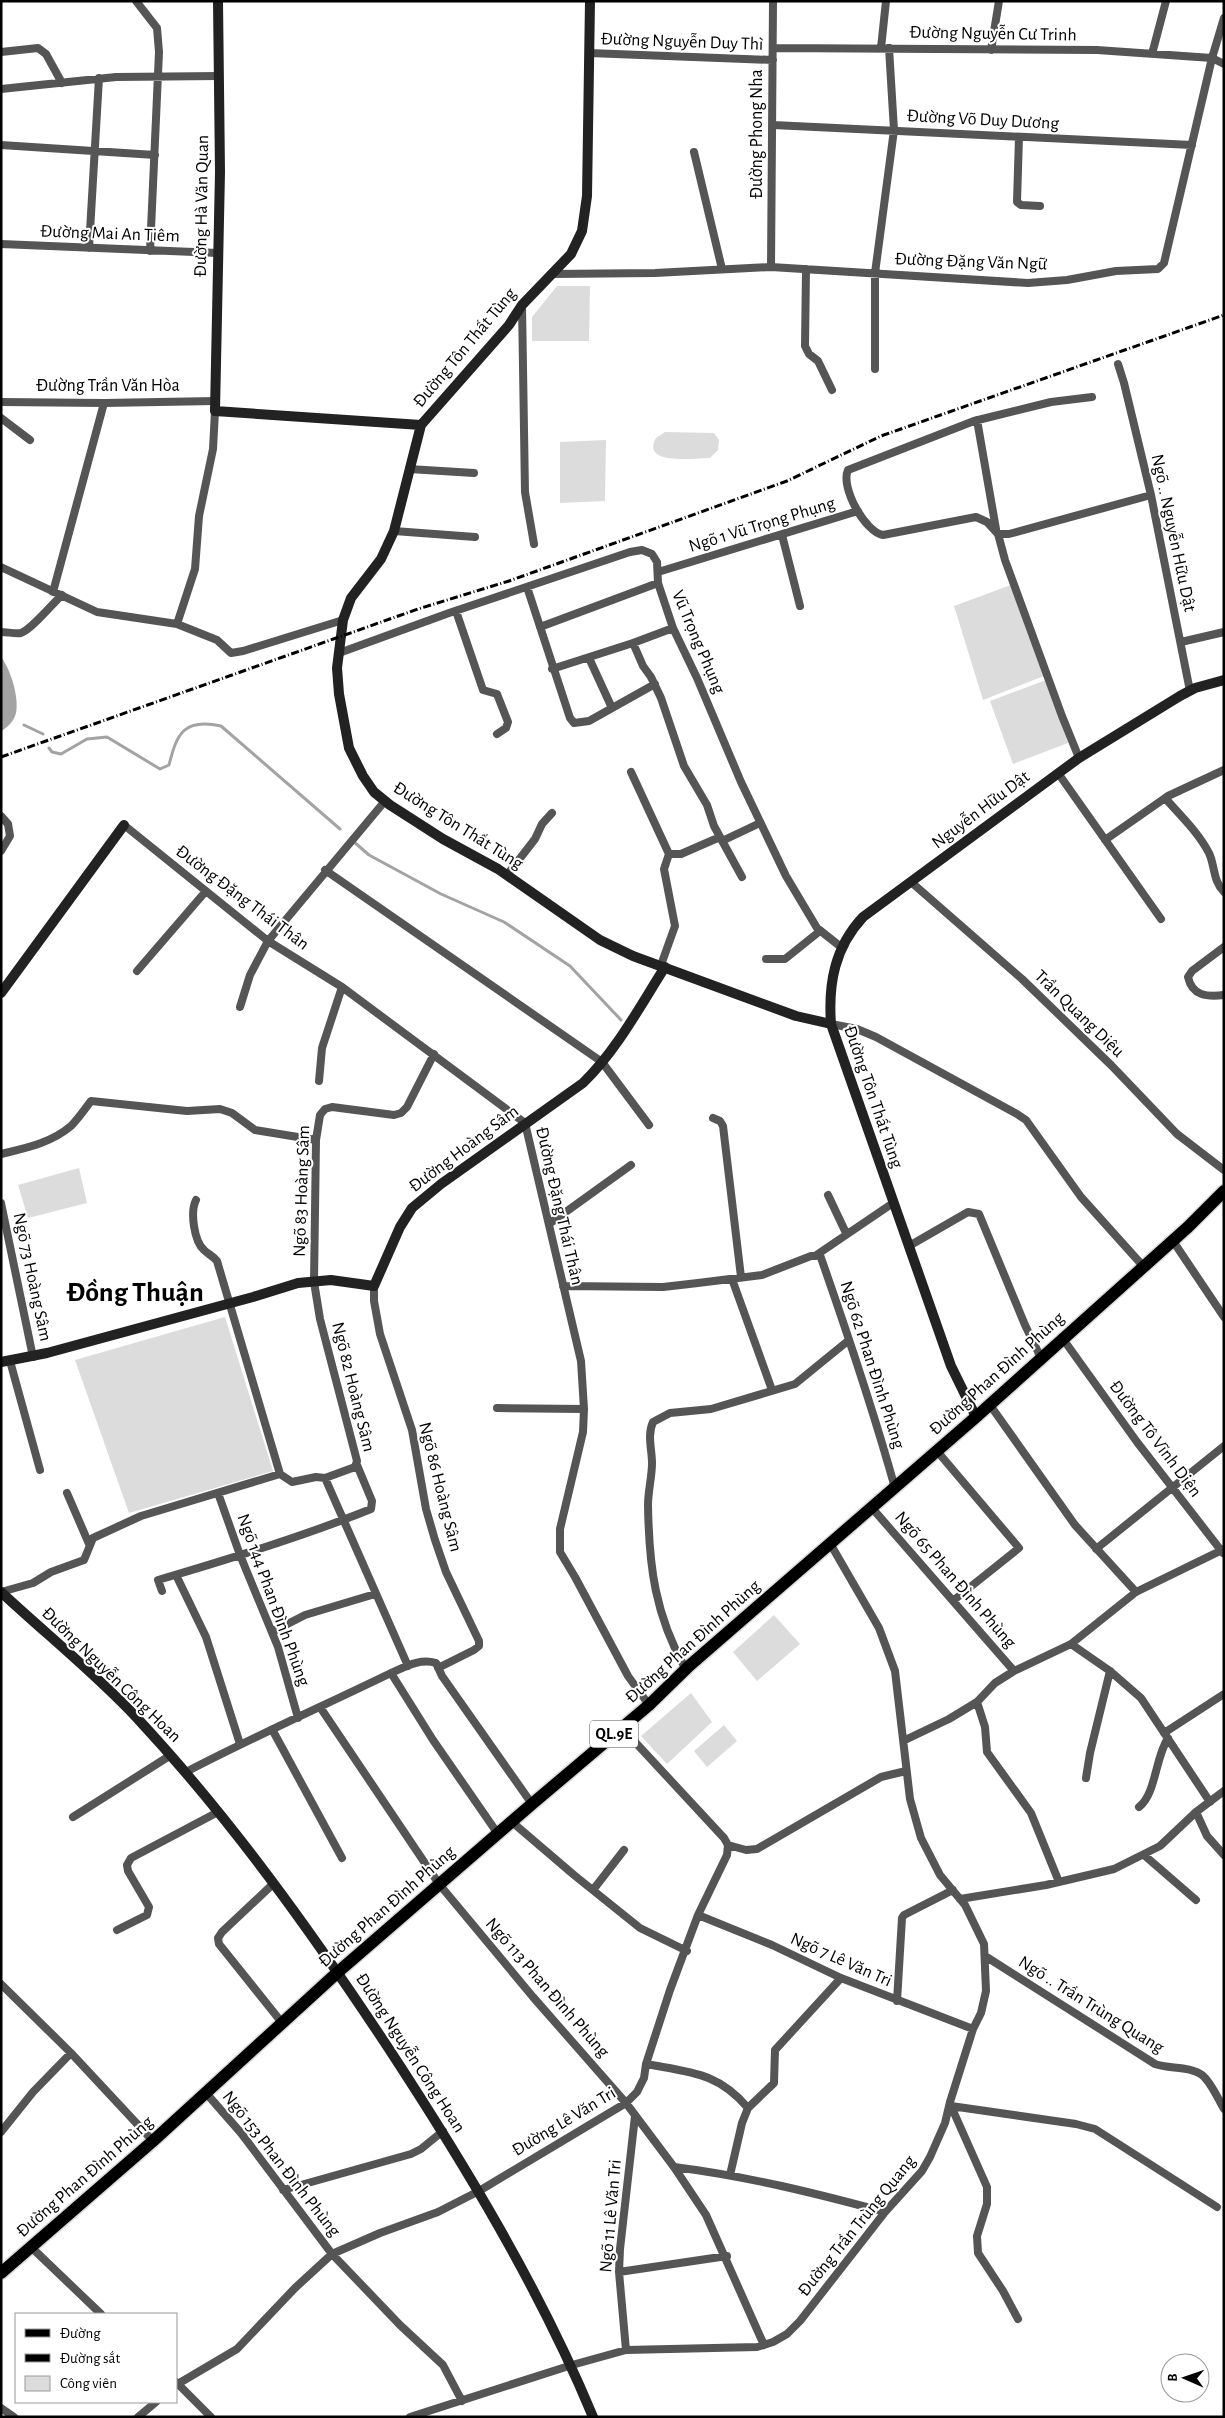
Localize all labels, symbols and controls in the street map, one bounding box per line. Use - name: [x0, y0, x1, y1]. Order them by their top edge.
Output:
- street label: Đường Nguyễn Cư Trinh: [909, 22, 1077, 44]
- street label: Đường Nguyễn Duy Thì: [600, 28, 764, 54]
- street label: Đường Phong Nha: [748, 69, 766, 199]
- street label: Đường Võ Duy Dương: [906, 107, 1060, 133]
- street label: Đường Hà Văn Quan: [192, 135, 212, 277]
- street label: Đường Mai An Tiêm: [40, 223, 180, 245]
- street label: Đường Đặng Văn Ngữ: [894, 250, 1048, 274]
- street label: Đường Tôn Thất Tùng: [409, 284, 520, 411]
- street label: Đường Trần Văn Hòa: [36, 376, 180, 395]
- street label: Ngõ .. Nguyễn Hữu Dật: [1147, 452, 1201, 614]
- street label: Ngõ 1 Vũ Trọng Phụng: [687, 494, 837, 556]
- street label: Vũ Trọng Phụng: [668, 588, 728, 697]
- street label: Nguyễn Hữu Dật: [928, 766, 1033, 852]
- street label: Đường Tôn Thất Tùng: [390, 778, 527, 873]
- street label: Đường Đặng Thái Thân: [172, 842, 312, 954]
- street label: Trần Quang Diệu: [1031, 966, 1128, 1061]
- street label: Đường Tôn Thất Tùng: [840, 1023, 907, 1171]
- street label: Đường Hoàng Sâm: [406, 1102, 522, 1196]
- street label: Ngõ 83 Hoàng Sâm: [291, 1125, 313, 1257]
- street label: Đường Đặng Thái Thân: [532, 1125, 586, 1287]
- street label: Ngõ 73 Hoàng Sâm: [10, 1211, 54, 1343]
- district label: Đồng Thuận: [66, 1278, 204, 1307]
- street label: Ngõ 62 Phan Đình Phùng: [836, 1279, 908, 1451]
- street label: Đường Phan Đình Phùng: [926, 1309, 1068, 1439]
- street label: Ngõ 82 Hoàng Sâm: [328, 1320, 378, 1454]
- street label: Đường Tô Vĩnh Diện: [1105, 1377, 1205, 1501]
- street label: Ngõ 86 Hoàng Sâm: [415, 1420, 465, 1554]
- street label: Ngõ 65 Phan Đình Phùng: [891, 1508, 1019, 1652]
- street label: Ngõ 144 Phan Đình Phùng: [233, 1512, 313, 1689]
- street label: Đường Phan Đình Phùng: [622, 1577, 764, 1707]
- street label: Đường Nguyễn Công Hoan: [38, 1602, 186, 1746]
- road number: QL.9E: [590, 1720, 638, 1748]
- street label: Đường Phan Đình Phùng: [315, 1843, 459, 1971]
- street label: Ngõ 113 Phan Đình Phùng: [482, 1915, 612, 2061]
- street label: Ngõ 7 Lê Văn Tri: [788, 1930, 894, 1990]
- street label: Ngõ .. Trần Trùng Quang: [1015, 1952, 1168, 2057]
- street label: Đường Nguyễn Công Hoan: [352, 1969, 470, 2136]
- street label: Đường Lê Văn Tri: [509, 2084, 619, 2160]
- street label: Ngõ 153 Phan Đình Phùng: [219, 2088, 343, 2240]
- street label: Đường Phan Đình Phùng: [13, 2113, 157, 2241]
- street label: Đường Trần Trùng Quang: [794, 2151, 919, 2300]
- street label: Ngõ 11 Lê Văn Tri: [597, 2159, 625, 2273]
- legend: [15, 2313, 178, 2403]
- text: Đường: [60, 2326, 101, 2341]
- text: Đường sắt: [60, 2351, 120, 2366]
- north arrow: [1160, 2353, 1210, 2403]
- text: B: [1166, 2373, 1180, 2382]
- text: Công viên: [60, 2376, 117, 2391]

